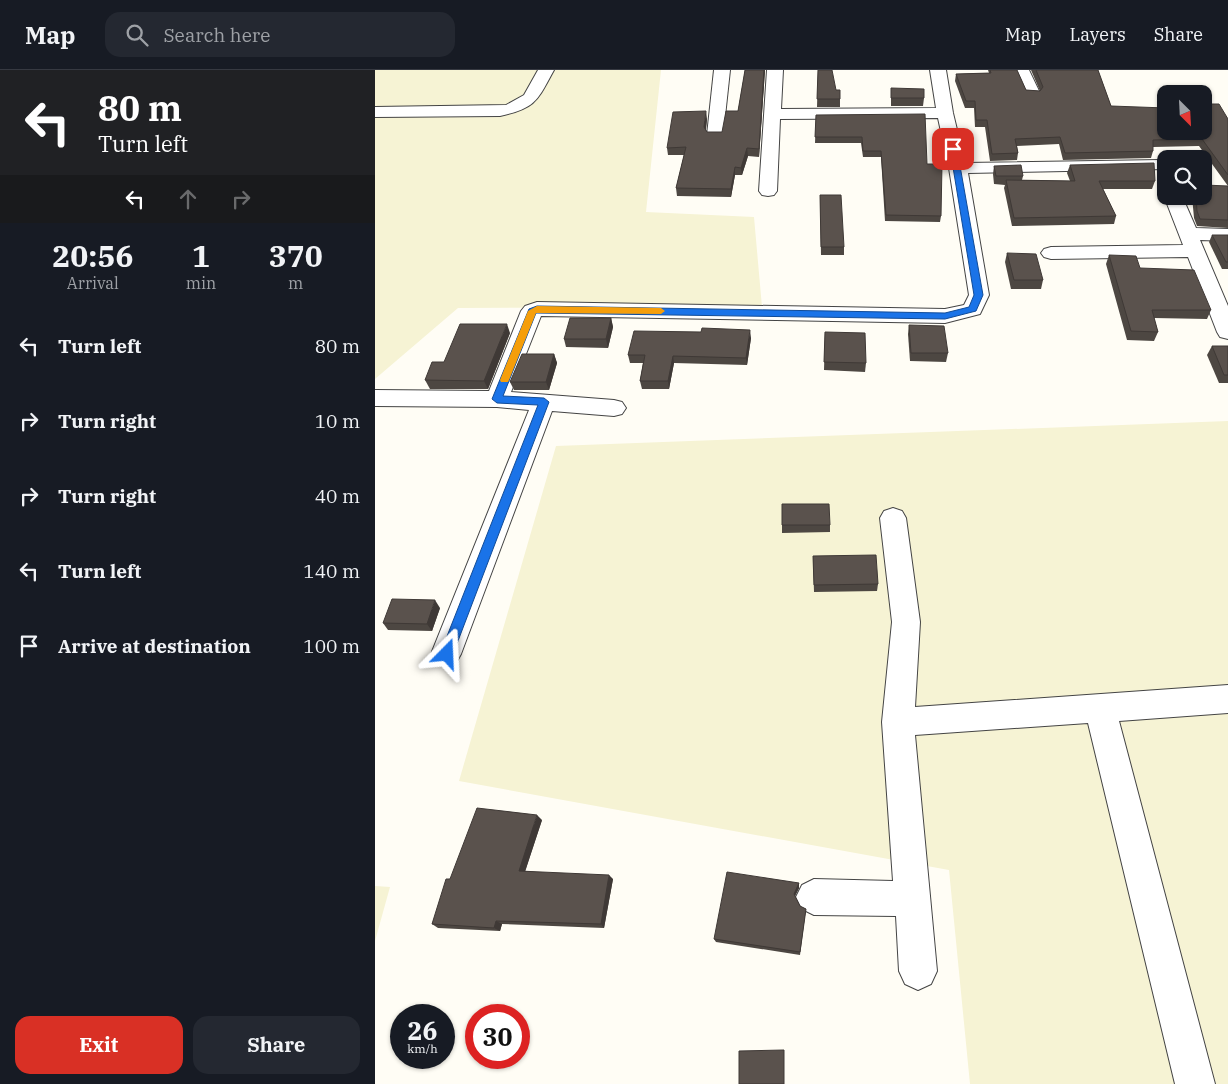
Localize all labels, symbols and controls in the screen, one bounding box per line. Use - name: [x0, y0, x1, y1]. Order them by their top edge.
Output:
- search box: [105, 12, 455, 57]
- text: Map: [25, 19, 75, 51]
- icon: search: [123, 21, 151, 49]
- text: Search here: [163, 23, 270, 47]
- text: Map: [1005, 23, 1042, 46]
- text: Layers: [1070, 23, 1126, 46]
- text: Share: [1154, 23, 1203, 46]
- text: 80 m: [98, 85, 182, 131]
- north arrow: [1157, 85, 1213, 140]
- map controls: [1157, 85, 1212, 205]
- icon: left: [15, 90, 80, 155]
- pin: [932, 128, 974, 170]
- text: Turn left: [98, 129, 188, 158]
- icon: arrive: [939, 135, 967, 163]
- button: search: [1157, 150, 1212, 205]
- icon: left: [121, 185, 149, 213]
- icon: ahead: [174, 185, 202, 213]
- icon: right: [227, 185, 255, 213]
- text: 20:56: [52, 236, 133, 275]
- text: 1: [192, 236, 210, 275]
- text: 370: [269, 236, 323, 275]
- text: Arrival: [67, 273, 119, 293]
- text: min: [186, 273, 216, 293]
- text: m: [288, 273, 303, 293]
- icon: left: [15, 332, 43, 360]
- text: Turn left: [58, 334, 141, 358]
- text: 80 m: [315, 334, 360, 358]
- icon: right: [15, 407, 43, 435]
- text: Turn right: [58, 409, 156, 433]
- text: 10 m: [315, 409, 360, 433]
- icon: right: [15, 482, 43, 510]
- text: Turn right: [58, 484, 156, 508]
- text: 40 m: [315, 484, 360, 508]
- icon: left: [15, 557, 43, 585]
- text: Turn left: [58, 559, 141, 583]
- text: 140 m: [303, 559, 360, 583]
- position arrow: [420, 627, 472, 679]
- icon: arrive: [15, 632, 43, 660]
- text: Arrive at destination: [58, 634, 251, 658]
- text: 100 m: [303, 634, 360, 658]
- speed limit sign: 30: [465, 1004, 530, 1069]
- text: 26: [407, 1014, 438, 1047]
- button: Exit: [15, 1016, 183, 1074]
- button: Share: [193, 1016, 360, 1074]
- text: km/h: [407, 1041, 438, 1056]

